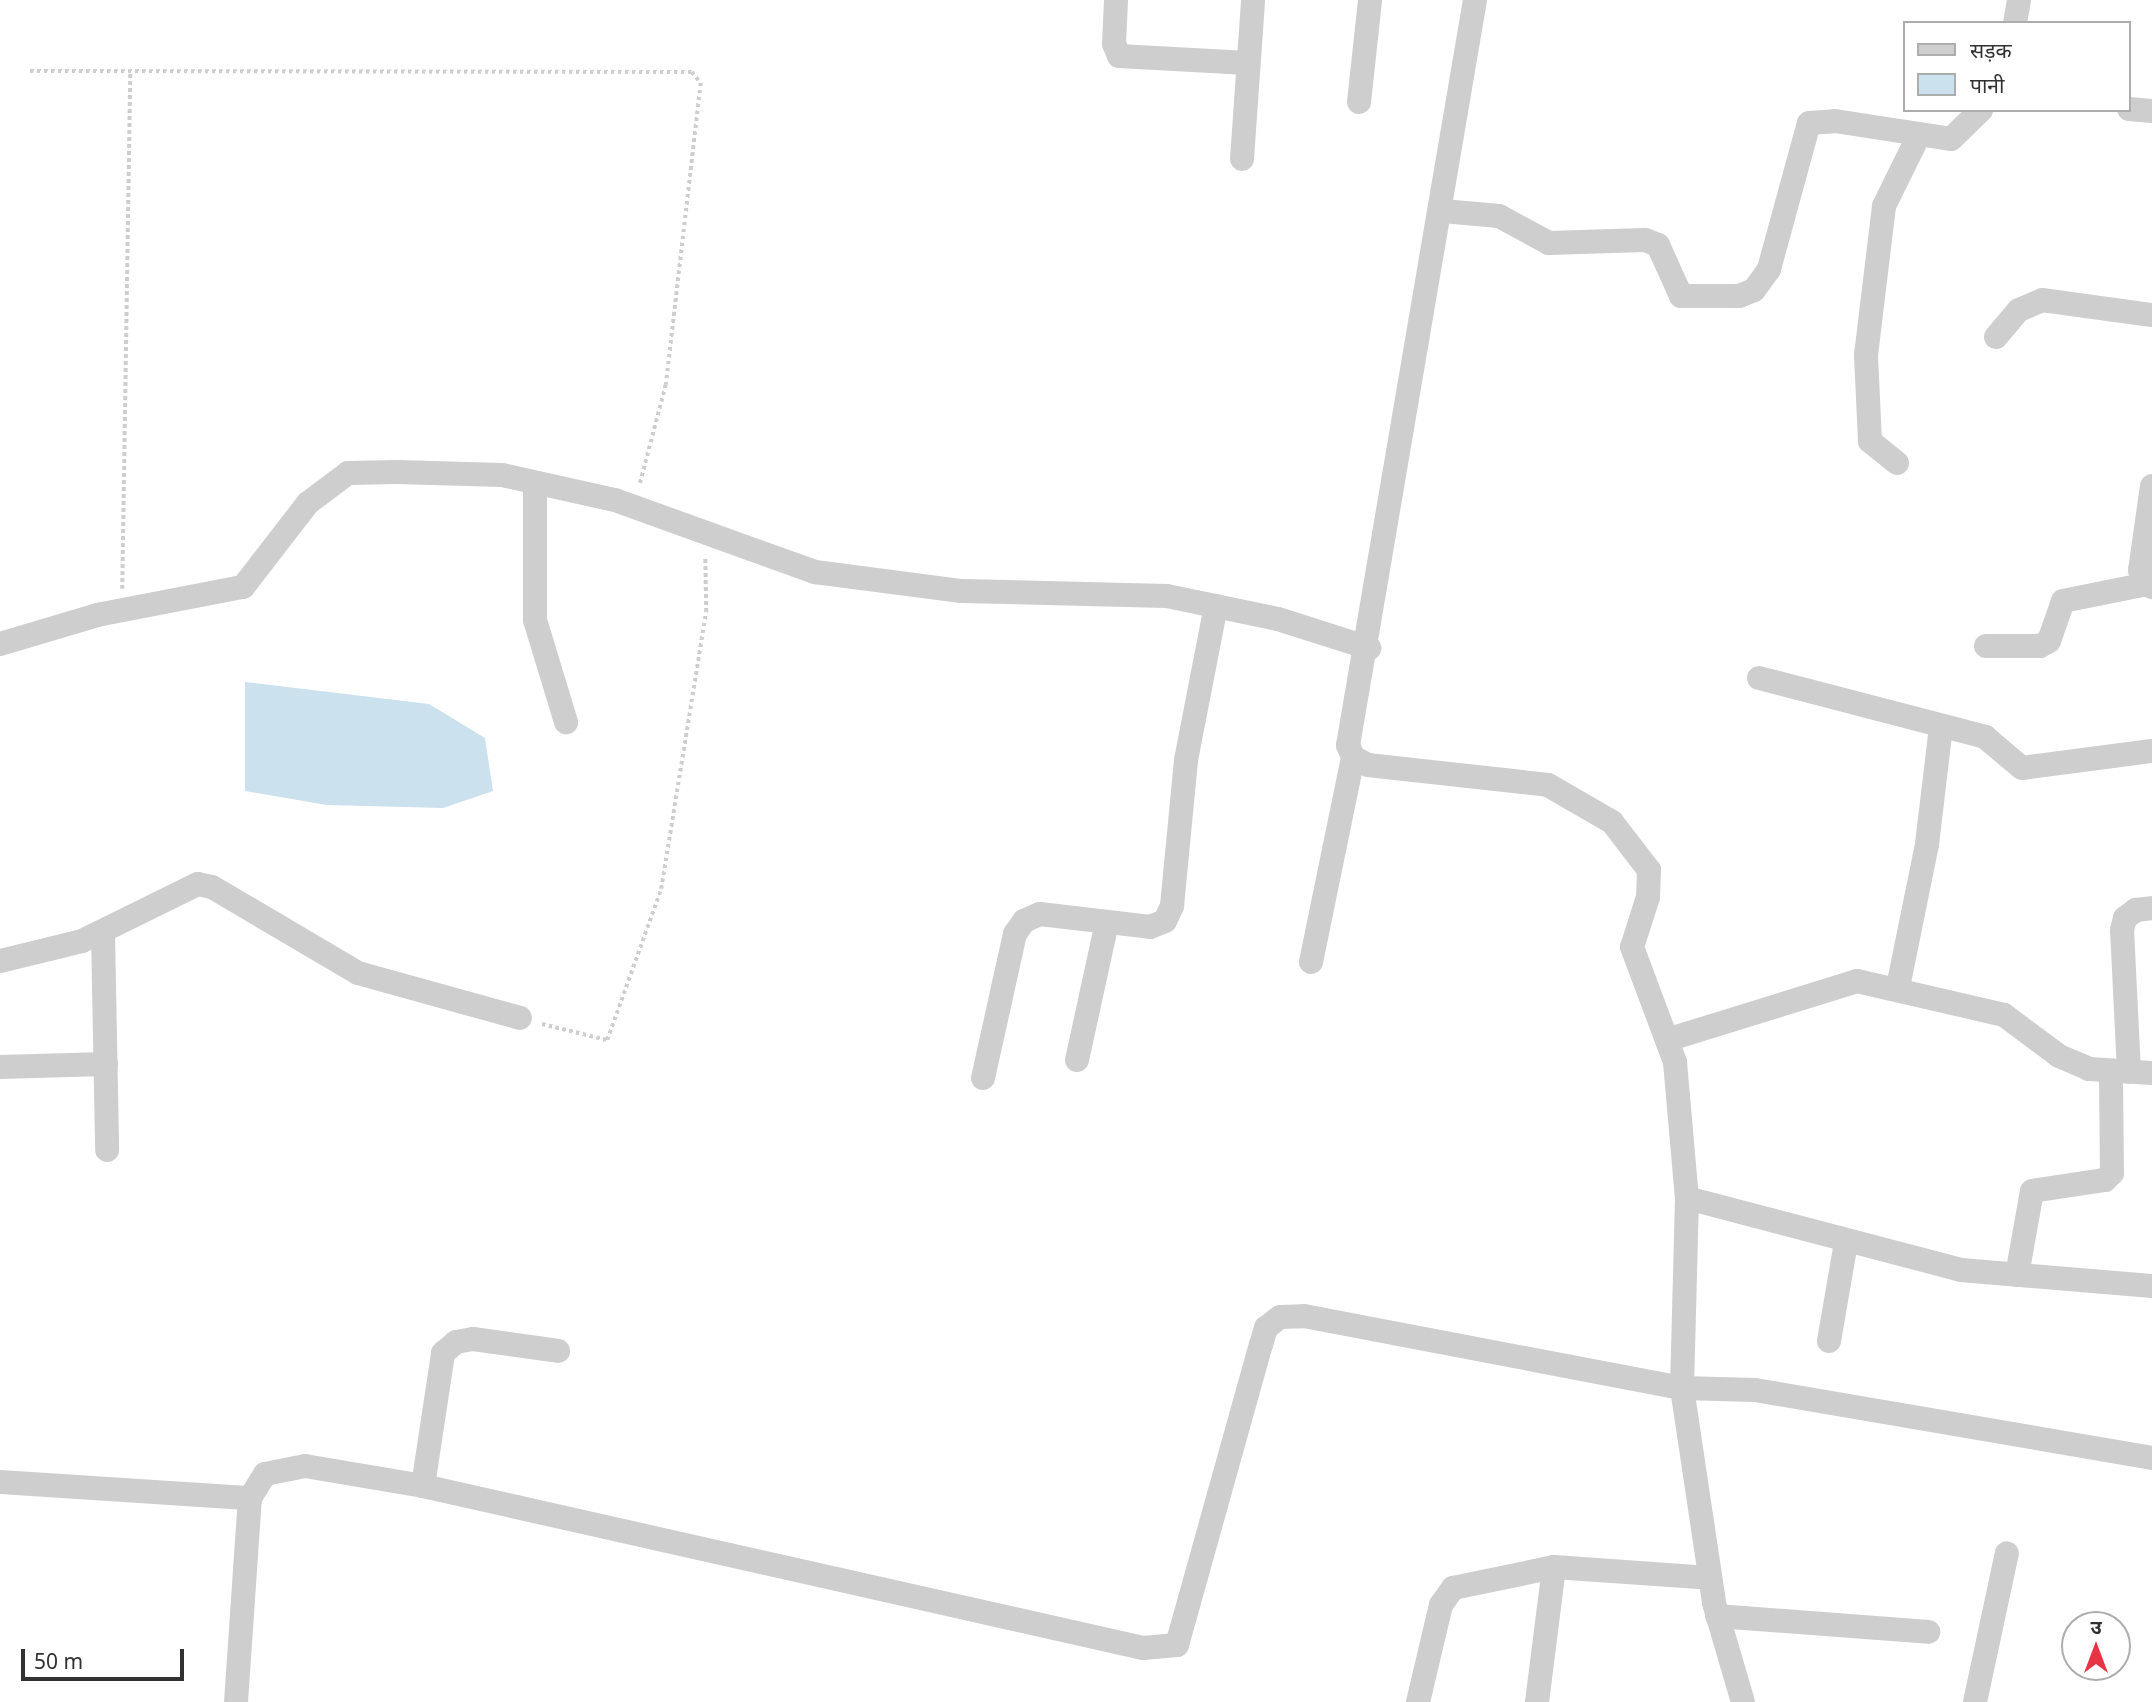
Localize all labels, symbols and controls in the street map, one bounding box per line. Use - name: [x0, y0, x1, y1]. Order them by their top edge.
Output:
- legend: [1904, 21, 2131, 112]
- text: सड़क: [1970, 36, 2012, 64]
- text: पानी: [1970, 71, 2004, 99]
- north arrow: [2061, 1611, 2131, 1681]
- text: उ: [2090, 1614, 2102, 1640]
- scale bar: [24, 1636, 187, 1680]
- text: 50 m: [34, 1647, 83, 1675]

